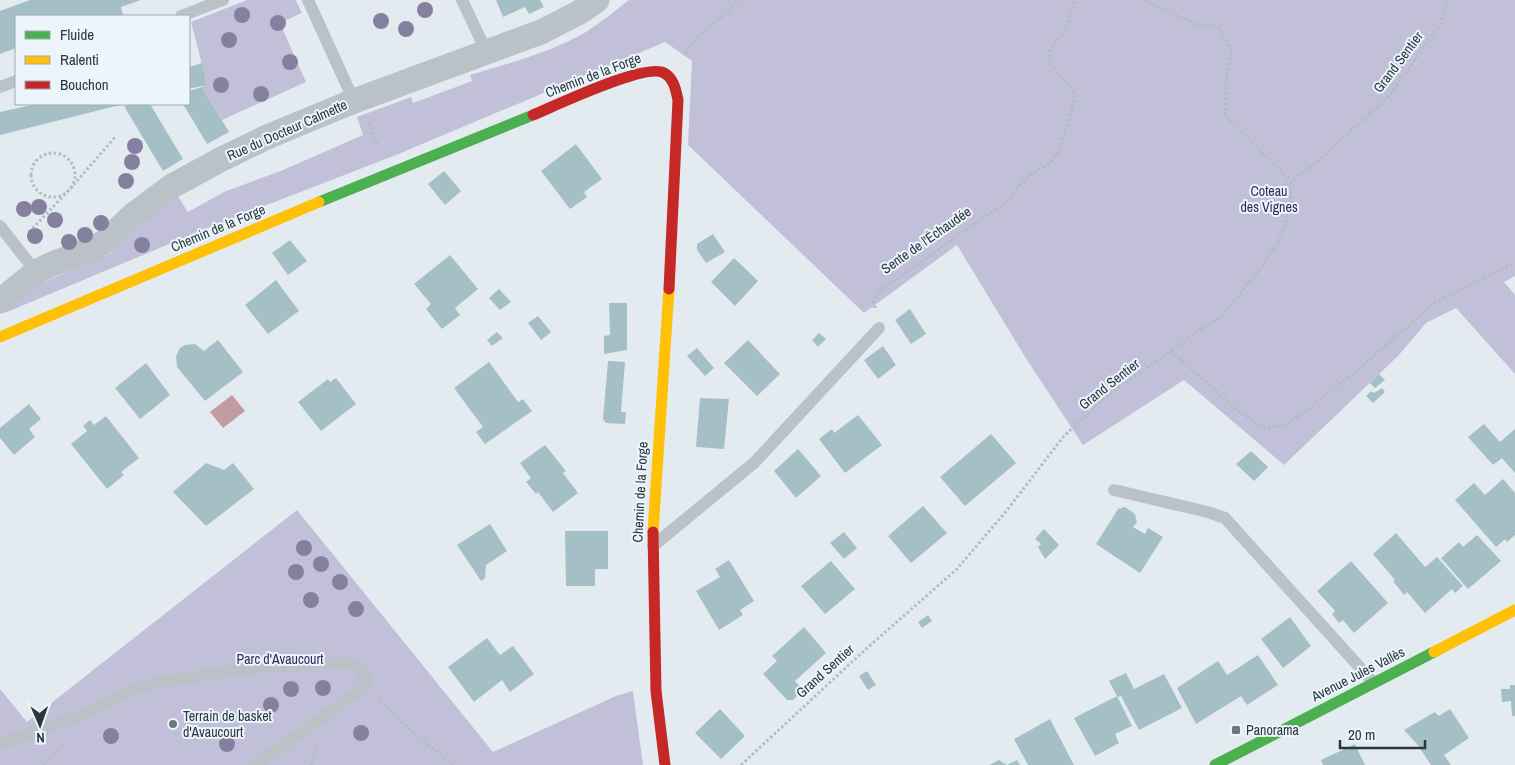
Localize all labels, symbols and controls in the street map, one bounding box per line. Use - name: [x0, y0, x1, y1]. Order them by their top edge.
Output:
- legend: [15, 15, 190, 105]
- text: Fluide: [60, 24, 94, 45]
- street label: Grand Sentier: [1369, 28, 1427, 96]
- text: Ralenti: [60, 49, 99, 70]
- street label: Chemin de la Forge: [543, 49, 643, 101]
- text: Bouchon: [60, 74, 109, 95]
- street label: Rue du Docteur Calmette: [224, 95, 350, 165]
- park label: Coteau des Vignes: [1240, 182, 1298, 216]
- street label: Chemin de la Forge: [168, 200, 268, 256]
- street label: Sente de l'Échaudée: [878, 202, 974, 278]
- street label: Grand Sentier: [1075, 355, 1143, 413]
- street label: Chemin de la Forge: [628, 441, 652, 543]
- street label: Grand Sentier: [792, 640, 858, 702]
- street label: Avenue Jules Vallès: [1307, 643, 1408, 706]
- park label: Parc d'Avaucourt: [237, 650, 323, 668]
- north arrow: [15, 700, 65, 750]
- place label: Terrain de basket d'Avaucourt: [183, 707, 272, 741]
- marker: Terrain de basket d'Avaucourt: [167, 718, 179, 730]
- scale bar: [1340, 718, 1425, 750]
- place label: Panorama: [1246, 721, 1300, 739]
- marker: Panorama: [1230, 724, 1242, 736]
- text: 20 m: [1348, 724, 1375, 745]
- text: N: [36, 729, 45, 747]

